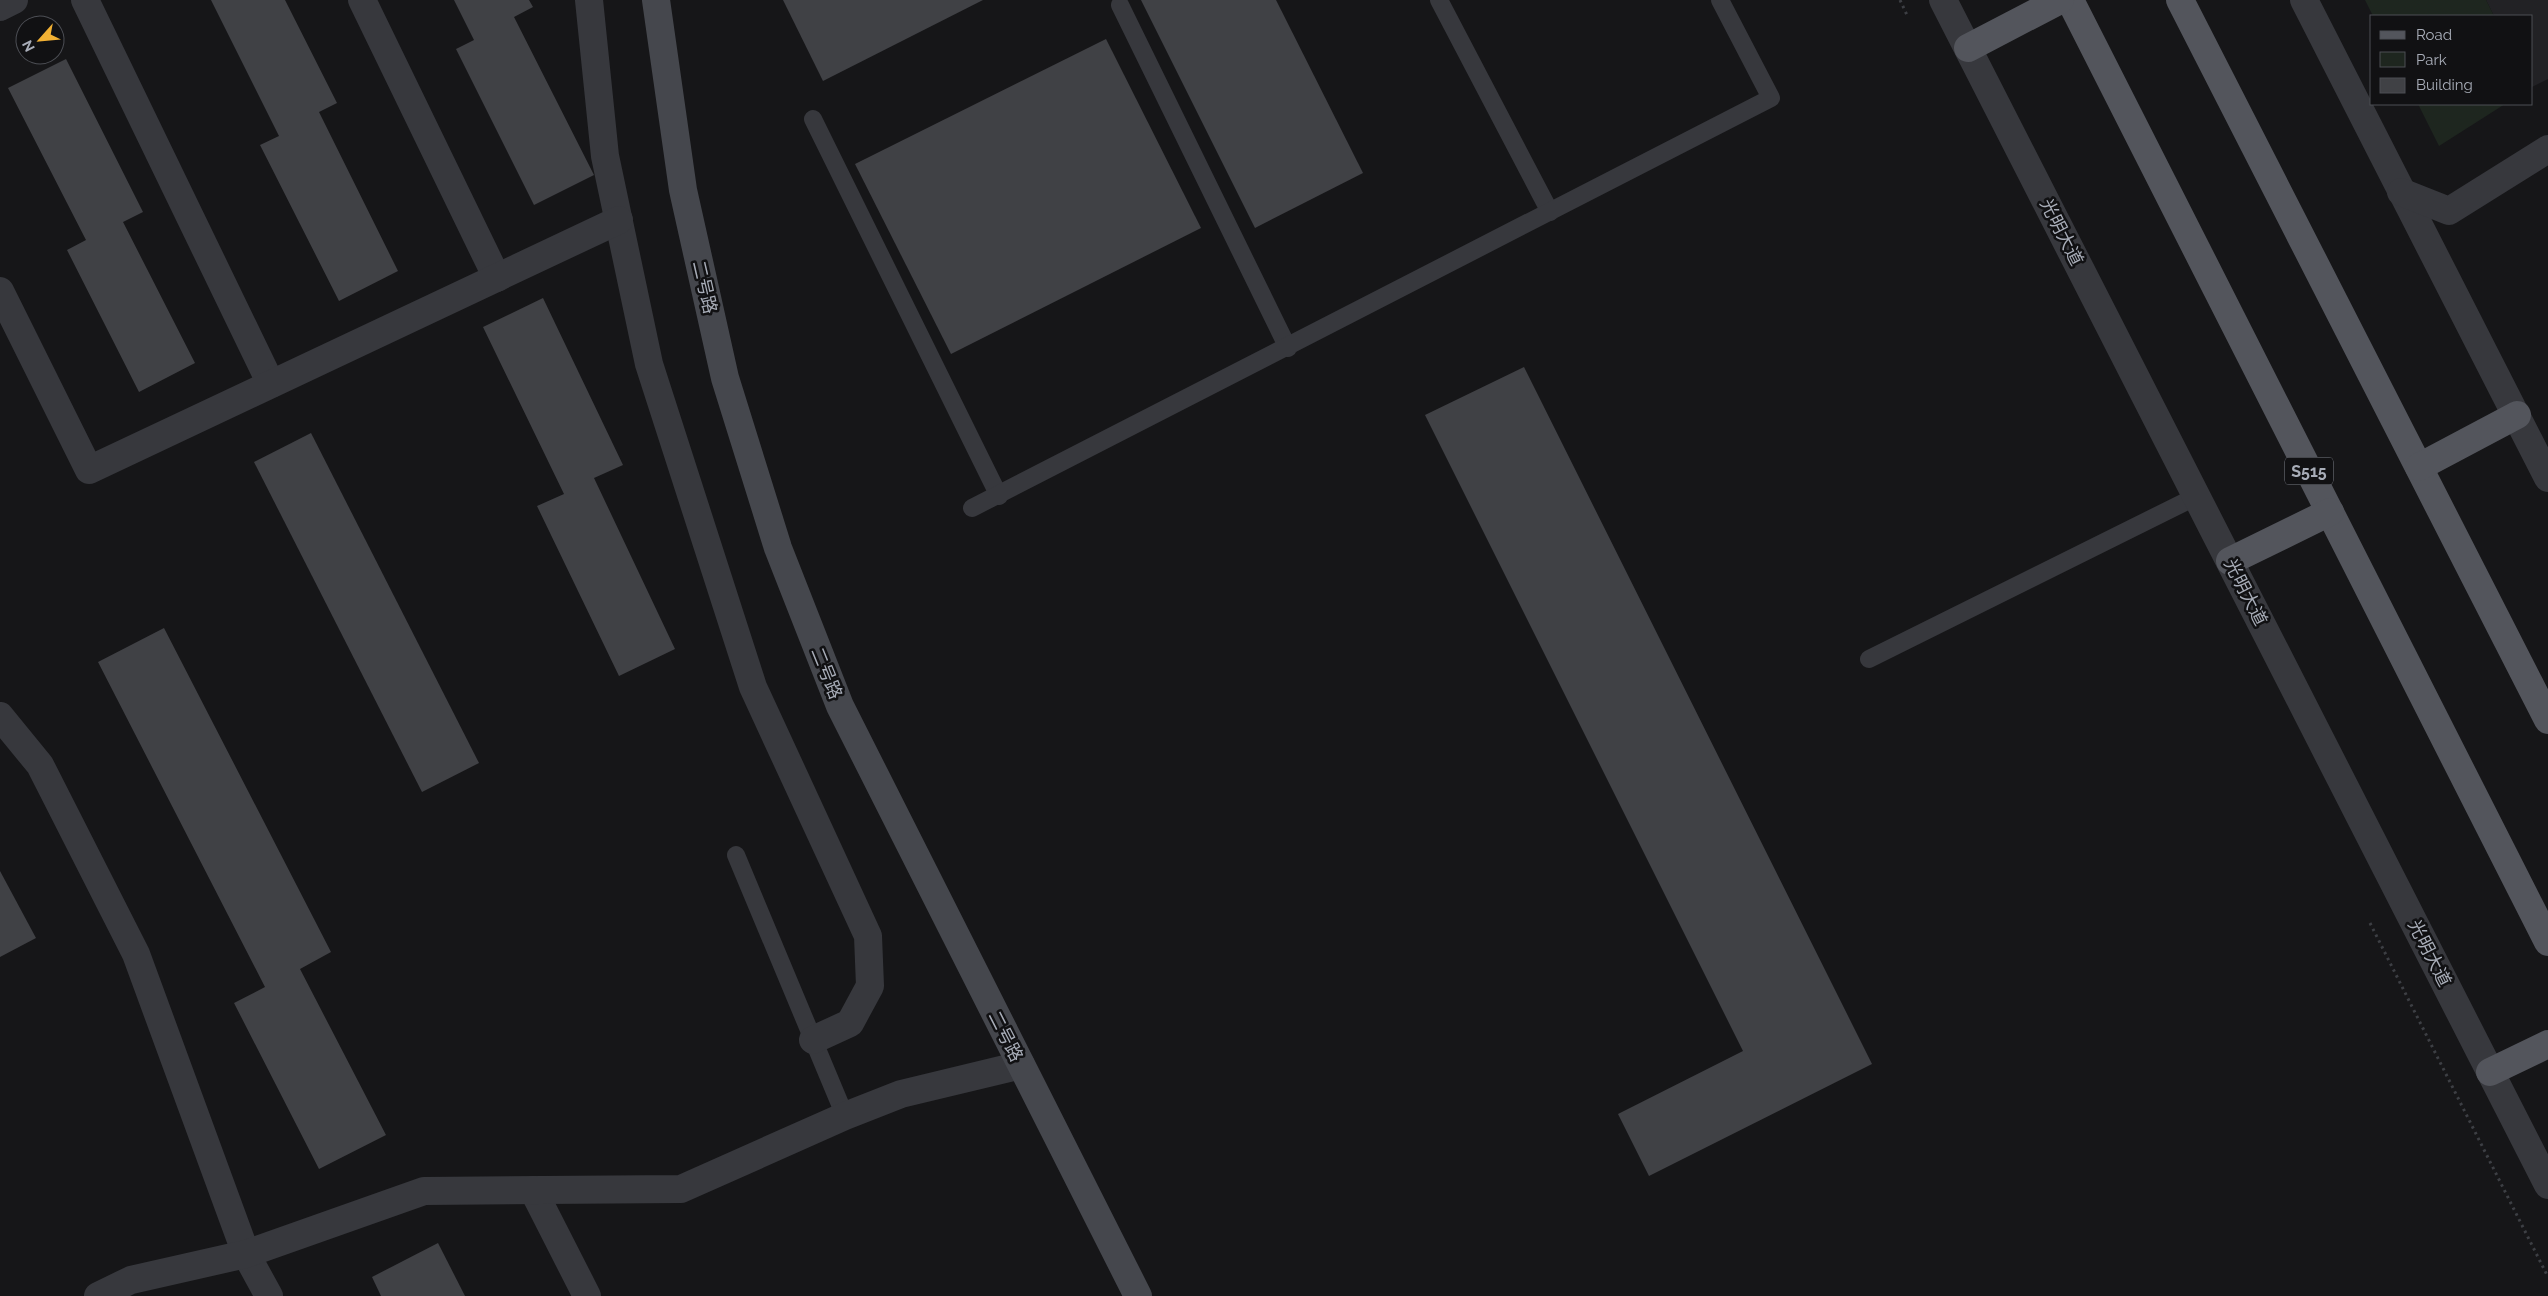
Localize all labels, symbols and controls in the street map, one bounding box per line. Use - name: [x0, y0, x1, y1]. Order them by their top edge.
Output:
- north arrow: [15, 15, 65, 65]
- legend: [2370, 15, 2533, 105]
- text: Road: [2416, 26, 2452, 44]
- text: N: [19, 38, 38, 54]
- text: Park: [2416, 51, 2447, 69]
- text: Building: [2416, 76, 2473, 94]
- street label: 光明大道: [2036, 195, 2088, 269]
- street label: 二号路: [689, 258, 721, 316]
- road number: S515: [2285, 458, 2333, 484]
- street label: 光明大道: [2220, 555, 2272, 629]
- street label: 二号路: [807, 644, 847, 702]
- street label: 光明大道: [2404, 916, 2456, 990]
- street label: 二号路: [984, 1007, 1028, 1065]

